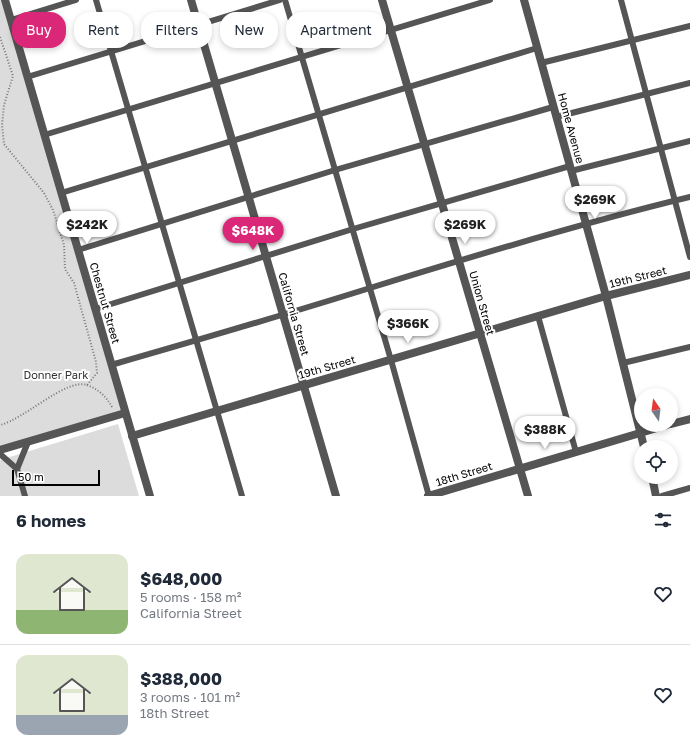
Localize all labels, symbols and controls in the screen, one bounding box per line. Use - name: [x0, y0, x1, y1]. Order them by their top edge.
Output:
- chip: Buy: [12, 12, 66, 48]
- chip: Rent: [74, 12, 133, 48]
- chip: Filters: [141, 12, 212, 48]
- chip: New: [220, 12, 278, 48]
- chip: Apartment: [286, 12, 386, 48]
- street label: Home Avenue: [556, 91, 587, 165]
- pin: $269K: [567, 186, 623, 220]
- text: $269K: [574, 191, 616, 207]
- pin: $242K: [59, 211, 115, 245]
- pin: $269K: [437, 211, 493, 245]
- text: $242K: [66, 216, 108, 232]
- text: $269K: [444, 216, 486, 232]
- pin: $648K: [225, 217, 281, 251]
- text: $648K: [232, 222, 274, 238]
- street label: Chestnut Street: [88, 261, 123, 345]
- street label: 19th Street: [608, 263, 668, 290]
- street label: Union Street: [467, 269, 498, 337]
- street label: California Street: [276, 271, 313, 357]
- pin: $366K: [380, 310, 436, 344]
- text: $366K: [387, 315, 429, 331]
- street label: 19th Street: [297, 352, 357, 381]
- park label: Donner Park: [23, 368, 89, 381]
- north arrow: [634, 388, 678, 432]
- map controls: [634, 388, 678, 484]
- pin: $388K: [517, 416, 573, 450]
- text: $388K: [524, 421, 566, 437]
- button: locate: [634, 440, 678, 484]
- street label: 18th Street: [434, 459, 494, 488]
- scale bar: [12, 468, 100, 487]
- text: 50 m: [18, 470, 44, 483]
- icon: filters: [652, 509, 674, 531]
- text: 6 homes: [16, 510, 86, 531]
- text: $648,000: [140, 568, 222, 589]
- icon: home: [48, 570, 96, 618]
- icon: heart: [652, 583, 674, 605]
- text: 5 rooms · 158 m²: [140, 589, 241, 605]
- text: California Street: [140, 605, 242, 621]
- text: $388,000: [140, 668, 222, 689]
- icon: home: [48, 671, 96, 719]
- icon: heart: [652, 684, 674, 706]
- text: 3 rooms · 101 m²: [140, 689, 240, 705]
- text: 18th Street: [140, 705, 209, 721]

